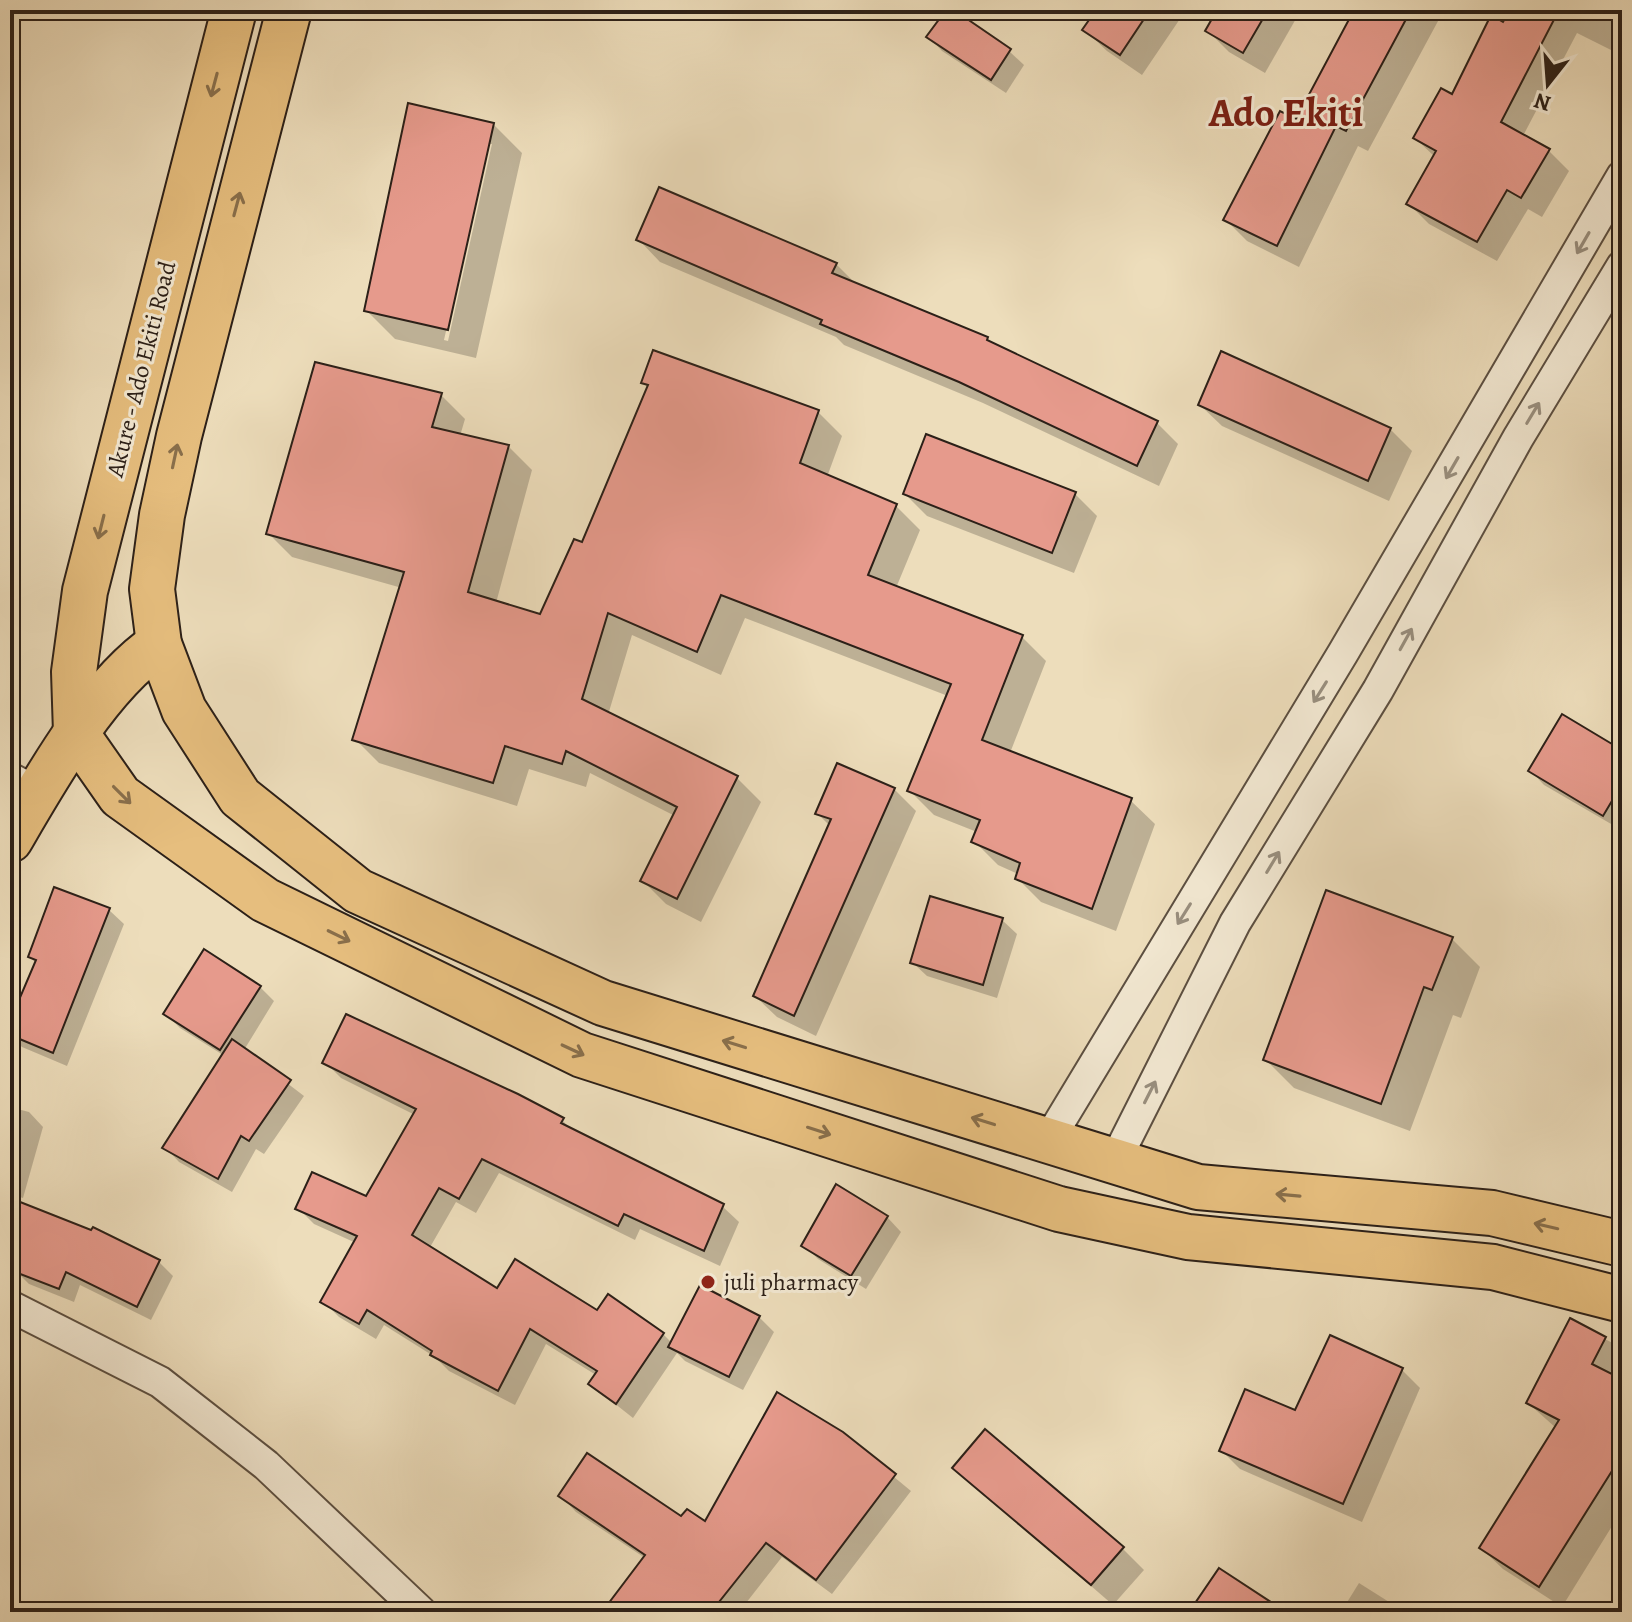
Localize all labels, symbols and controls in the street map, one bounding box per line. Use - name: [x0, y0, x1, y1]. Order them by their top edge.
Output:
- north arrow: [1508, 44, 1588, 124]
- one-way arrow: [206, 72, 221, 98]
- district label: Ado Ekiti: [1208, 85, 1363, 140]
- text: N: [1530, 85, 1554, 119]
- one-way arrow: [230, 191, 245, 217]
- one-way arrow: [1575, 231, 1590, 255]
- street label: Akure - Ado Ekiti Road: [98, 258, 183, 481]
- one-way arrow: [1526, 402, 1542, 425]
- one-way arrow: [168, 444, 183, 470]
- one-way arrow: [1444, 456, 1460, 479]
- one-way arrow: [93, 514, 108, 540]
- one-way arrow: [1399, 628, 1414, 652]
- one-way arrow: [1312, 680, 1328, 703]
- one-way arrow: [112, 785, 131, 804]
- one-way arrow: [1265, 851, 1281, 874]
- one-way arrow: [1176, 902, 1192, 925]
- one-way arrow: [326, 929, 350, 944]
- one-way arrow: [722, 1036, 748, 1051]
- one-way arrow: [560, 1043, 584, 1058]
- one-way arrow: [1143, 1080, 1159, 1104]
- one-way arrow: [970, 1113, 996, 1128]
- one-way arrow: [806, 1124, 832, 1139]
- one-way arrow: [1275, 1187, 1302, 1202]
- one-way arrow: [1534, 1218, 1559, 1233]
- place label: juli pharmacy: [724, 1266, 859, 1298]
- marker: juli pharmacy: [699, 1273, 717, 1291]

